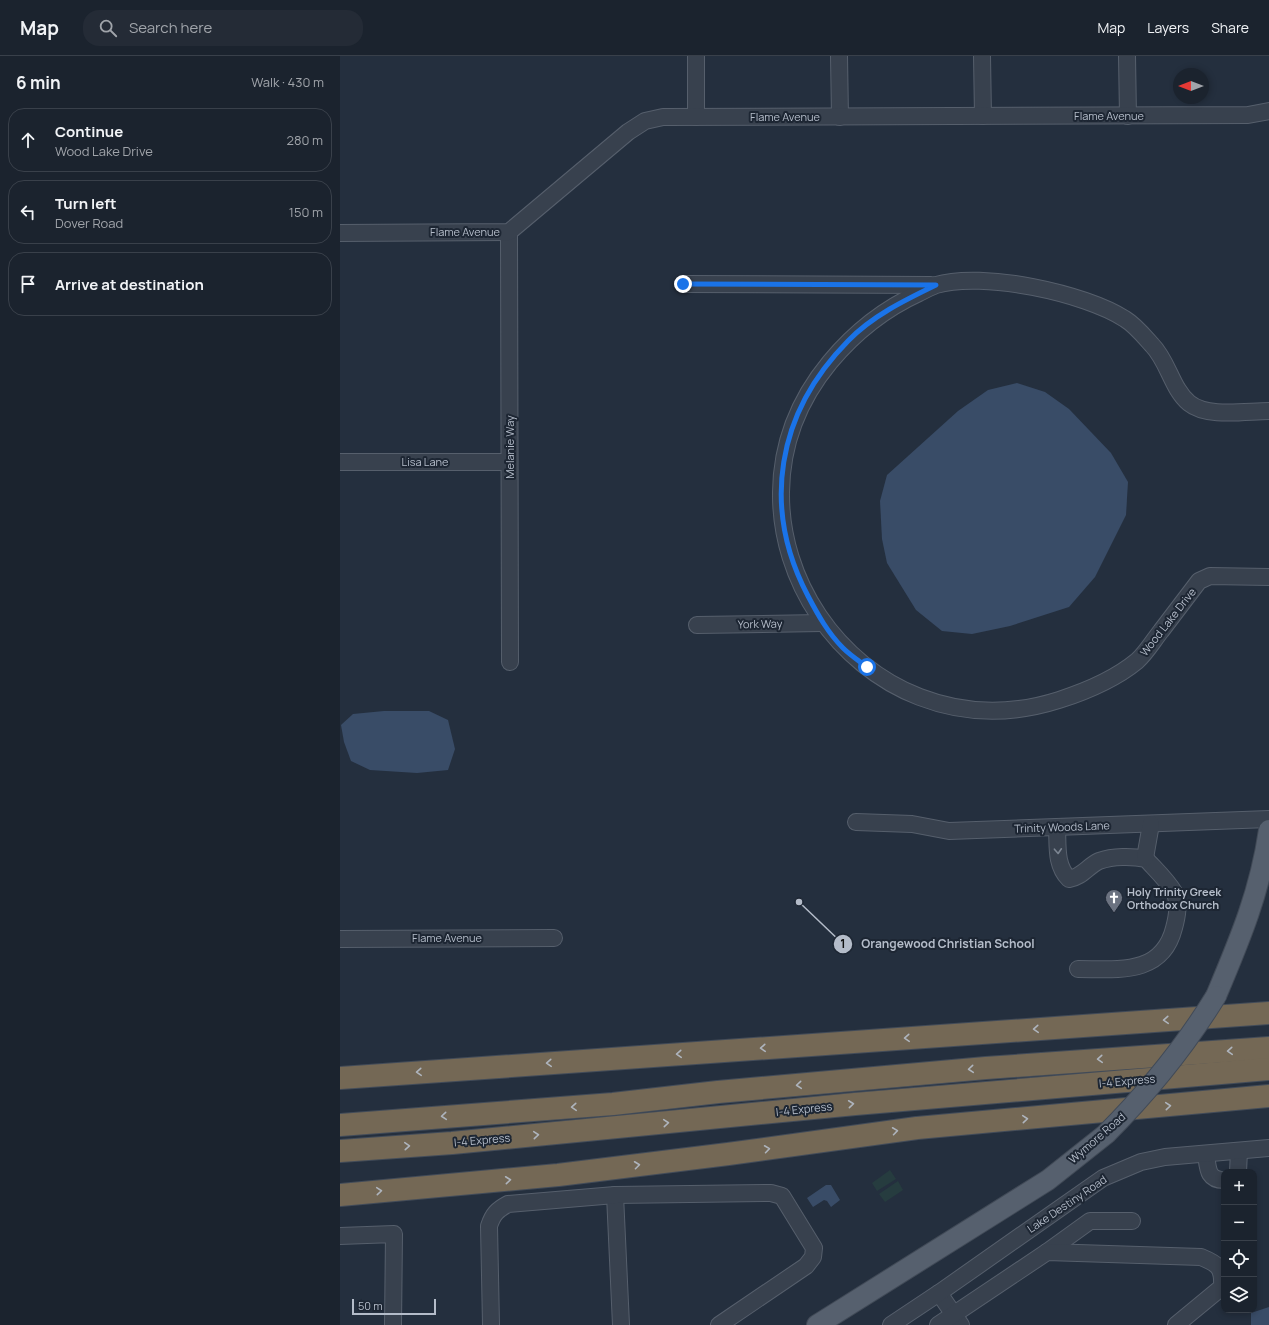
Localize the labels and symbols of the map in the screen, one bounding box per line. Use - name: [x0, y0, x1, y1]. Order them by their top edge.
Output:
- north arrow: [1173, 68, 1209, 104]
- street label: Flame Avenue: [1074, 108, 1144, 123]
- street label: Flame Avenue: [750, 109, 820, 124]
- street label: Flame Avenue: [430, 224, 500, 239]
- route end: [674, 275, 692, 293]
- street label: Melanie Way: [502, 415, 517, 479]
- street label: Lisa Lane: [402, 454, 449, 469]
- street label: Wood Lake Drive: [1136, 584, 1199, 659]
- street label: York Way: [737, 616, 783, 631]
- route start: [858, 658, 876, 676]
- street label: Trinity Woods Lane: [1014, 817, 1111, 836]
- one-way arrow: [1054, 848, 1062, 854]
- place label: Holy Trinity Greek Orthodox Church: [1127, 884, 1222, 912]
- church icon: Holy Trinity Greek Orthodox Church: [1104, 888, 1124, 913]
- street label: Flame Avenue: [412, 930, 482, 945]
- callout: Orangewood Christian School: [833, 932, 1043, 956]
- text: 1: [840, 935, 846, 952]
- text: Orangewood Christian School: [861, 935, 1035, 952]
- one-way arrow: [1163, 1015, 1169, 1024]
- one-way arrow: [1033, 1024, 1039, 1033]
- one-way arrow: [904, 1034, 910, 1043]
- one-way arrow: [760, 1044, 766, 1053]
- one-way arrow: [1227, 1046, 1233, 1055]
- one-way arrow: [676, 1049, 682, 1058]
- one-way arrow: [1097, 1055, 1103, 1064]
- one-way arrow: [546, 1058, 552, 1067]
- one-way arrow: [968, 1065, 974, 1074]
- one-way arrow: [416, 1068, 422, 1077]
- street label: I-4 Express: [1098, 1071, 1156, 1090]
- one-way arrow: [796, 1080, 802, 1089]
- street label: I-4 Express: [775, 1098, 833, 1119]
- one-way arrow: [848, 1100, 854, 1109]
- one-way arrow: [1165, 1101, 1171, 1110]
- one-way arrow: [571, 1102, 577, 1111]
- street label: Wymore Road: [1065, 1109, 1128, 1166]
- one-way arrow: [441, 1112, 447, 1121]
- one-way arrow: [1022, 1114, 1028, 1123]
- one-way arrow: [663, 1118, 669, 1127]
- one-way arrow: [892, 1127, 898, 1136]
- street label: I-4 Express: [453, 1130, 511, 1149]
- one-way arrow: [533, 1131, 539, 1140]
- one-way arrow: [404, 1142, 410, 1151]
- one-way arrow: [764, 1145, 770, 1154]
- one-way arrow: [634, 1161, 641, 1170]
- street label: Lake Destiny Road: [1024, 1171, 1109, 1236]
- one-way arrow: [505, 1175, 511, 1184]
- one-way arrow: [376, 1187, 382, 1196]
- scale bar: [352, 1297, 436, 1316]

